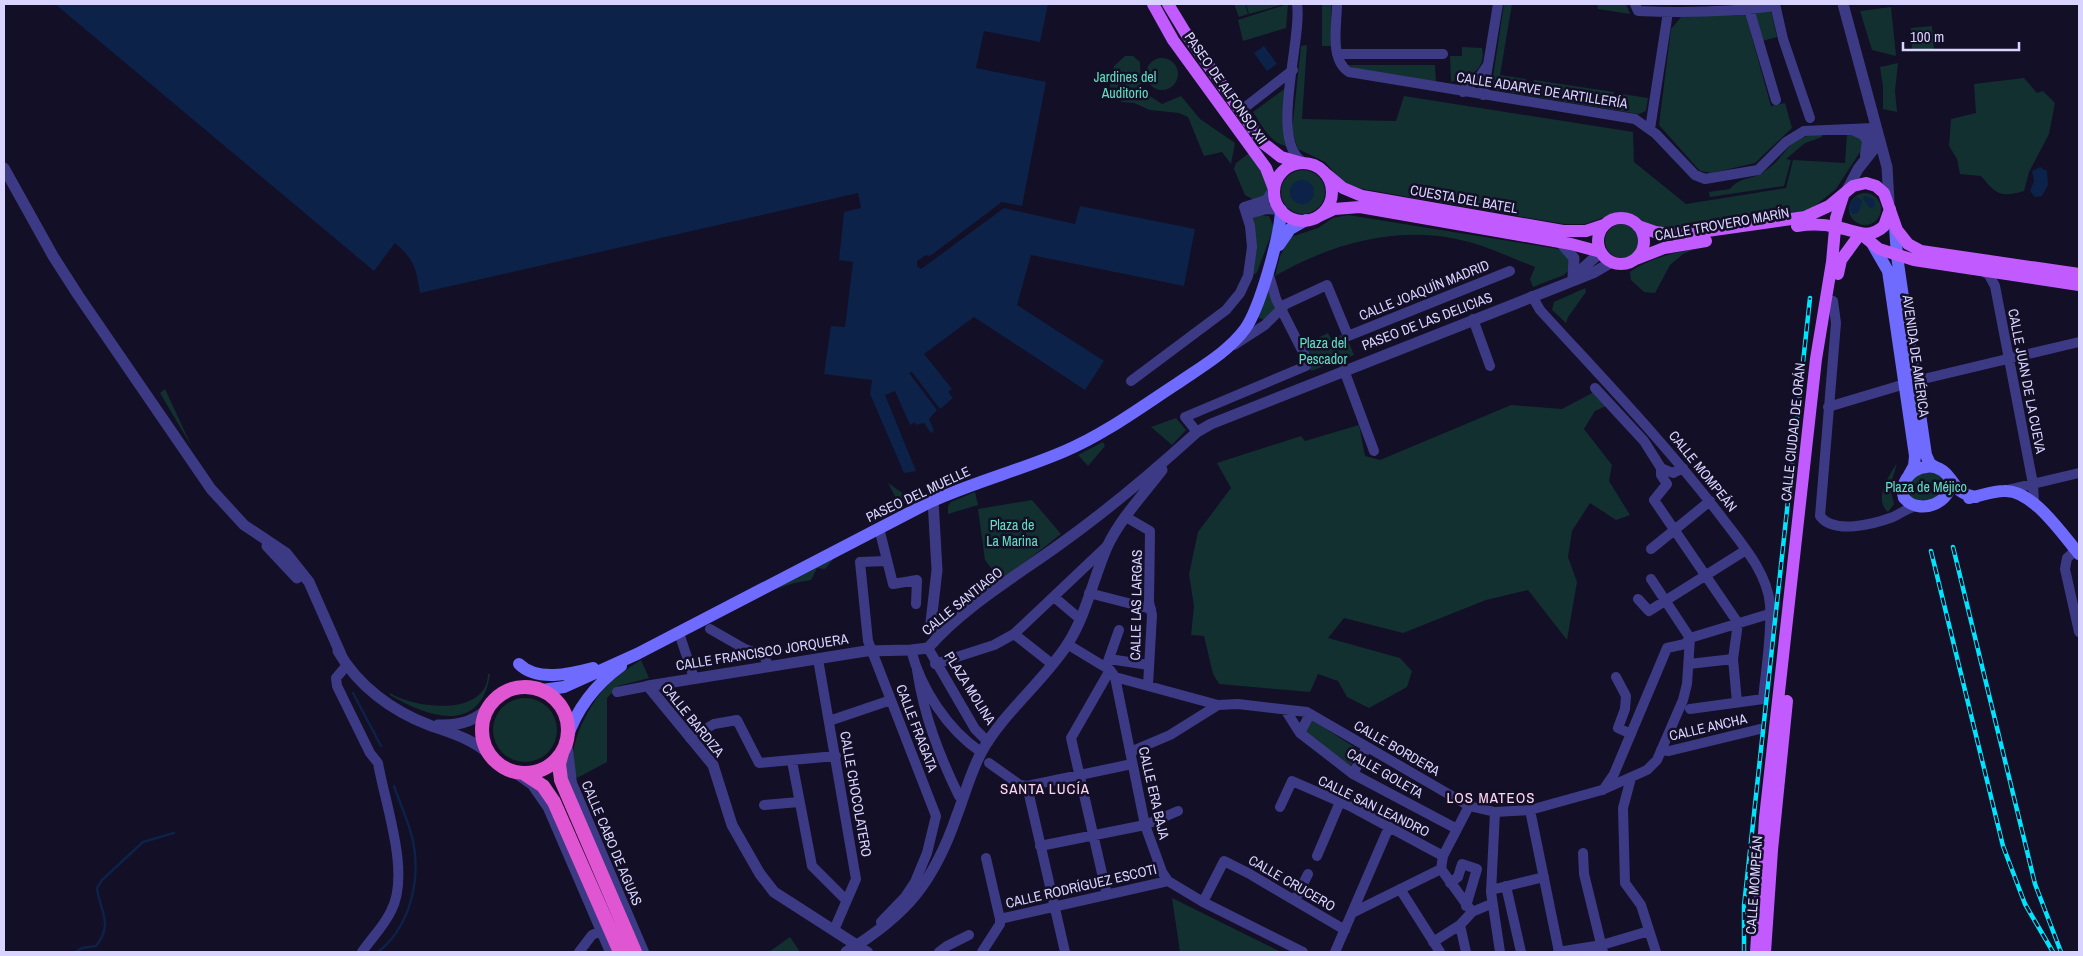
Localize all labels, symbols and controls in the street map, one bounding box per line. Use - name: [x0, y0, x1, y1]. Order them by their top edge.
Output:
- scale bar: [1903, 20, 2019, 52]
- text: 100 m: [1910, 26, 1944, 47]
- street label: PASEO DE ALFONSO XII: [1181, 29, 1271, 147]
- park label: Jardines del Auditorio: [1094, 68, 1156, 102]
- street label: CALLE ADARVE DE ARTILLERÍA: [1455, 68, 1629, 112]
- street label: CUESTA DEL BATEL: [1409, 181, 1520, 217]
- street label: CALLE TROVERO MARÍN: [1653, 203, 1791, 245]
- street label: CALLE JOAQUÍN MADRID: [1356, 256, 1492, 324]
- street label: PASEO DE LAS DELICIAS: [1359, 288, 1495, 354]
- street label: AVENIDA DE AMÉRICA: [1898, 293, 1934, 418]
- street label: CALLE JUAN DE LA CUEVA: [2004, 307, 2050, 455]
- park label: Plaza del Pescador: [1299, 334, 1347, 368]
- street label: CALLE CIUDAD DE ORÁN: [1777, 362, 1809, 502]
- street label: CALLE MOMPEÁN: [1665, 427, 1741, 515]
- street label: PASEO DEL MUELLE: [863, 462, 973, 526]
- park label: Plaza de Méjico: [1885, 478, 1967, 496]
- park label: Plaza de La Marina: [986, 516, 1038, 550]
- street label: CALLE LAS LARGAS: [1126, 549, 1146, 661]
- street label: CALLE SANTIAGO: [918, 563, 1006, 639]
- street label: CALLE FRANCISCO JORQUERA: [675, 629, 850, 675]
- street label: PLAZA MOLINA: [940, 648, 1000, 728]
- street label: CALLE BARDIZA: [658, 680, 728, 761]
- street label: CALLE FRAGATA: [892, 682, 942, 775]
- street label: CALLE ANCHA: [1667, 709, 1749, 745]
- street label: CALLE BORDERA: [1351, 716, 1444, 780]
- street label: CALLE CHOCOLATERO: [836, 730, 876, 858]
- street label: CALLE GOLETA: [1344, 744, 1427, 802]
- street label: CALLE ERA BAJA: [1135, 745, 1173, 841]
- street label: CALLE SAN LEANDRO: [1315, 771, 1433, 841]
- street label: CALLE CABO DE AGUAS: [578, 778, 647, 908]
- district label: SANTA LUCÍA: [1000, 778, 1090, 799]
- district label: LOS MATEOS: [1446, 787, 1536, 808]
- street label: CALLE MOMPEÁN: [1742, 835, 1766, 935]
- street label: CALLE CRUCERO: [1245, 851, 1339, 915]
- street label: CALLE RODRÍGUEZ ESCOTI: [1004, 860, 1158, 912]

